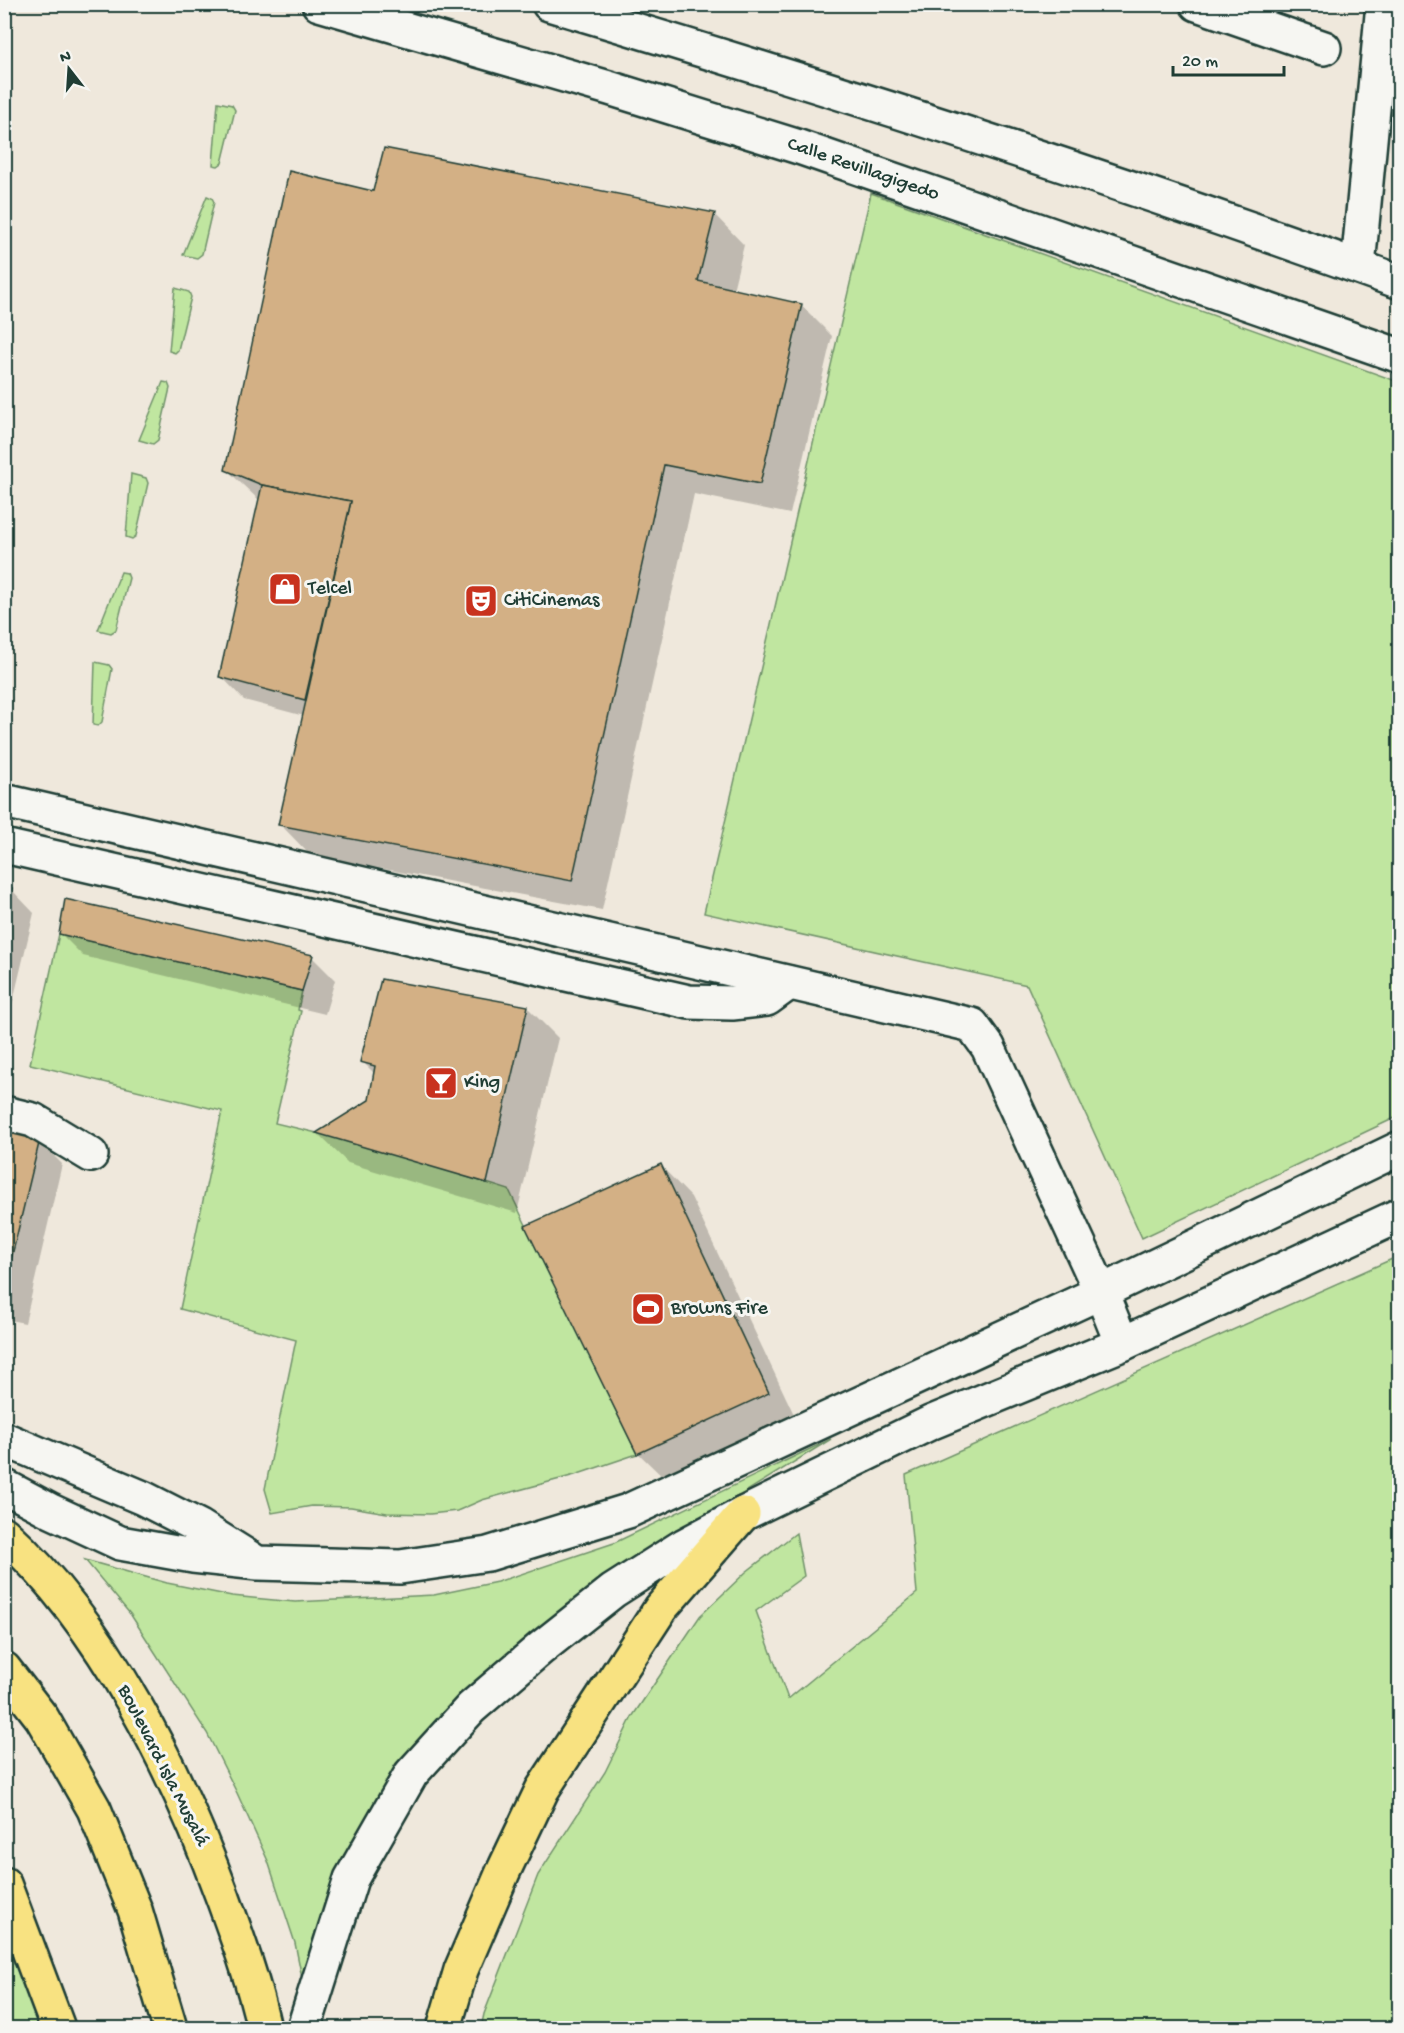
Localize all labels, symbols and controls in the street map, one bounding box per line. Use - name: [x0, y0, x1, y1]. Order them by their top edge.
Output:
- north arrow: [39, 39, 99, 99]
- scale bar: [1173, 39, 1284, 77]
- text: N: [58, 47, 74, 69]
- text: 20 m: [1182, 52, 1218, 73]
- street label: Calle Revillagigedo: [784, 133, 942, 207]
- shop icon: Telcel: [267, 571, 303, 607]
- place label: Telcel: [307, 578, 352, 601]
- theatre icon: CitiCinemas: [463, 583, 499, 619]
- place label: CitiCinemas: [504, 590, 600, 613]
- bar icon: King: [423, 1065, 459, 1101]
- place label: King: [464, 1072, 500, 1095]
- sports icon: Browns Fire: [630, 1291, 666, 1327]
- place label: Browns Fire: [670, 1298, 768, 1321]
- street label: Boulevard Isla Musalá: [111, 1681, 213, 1851]

